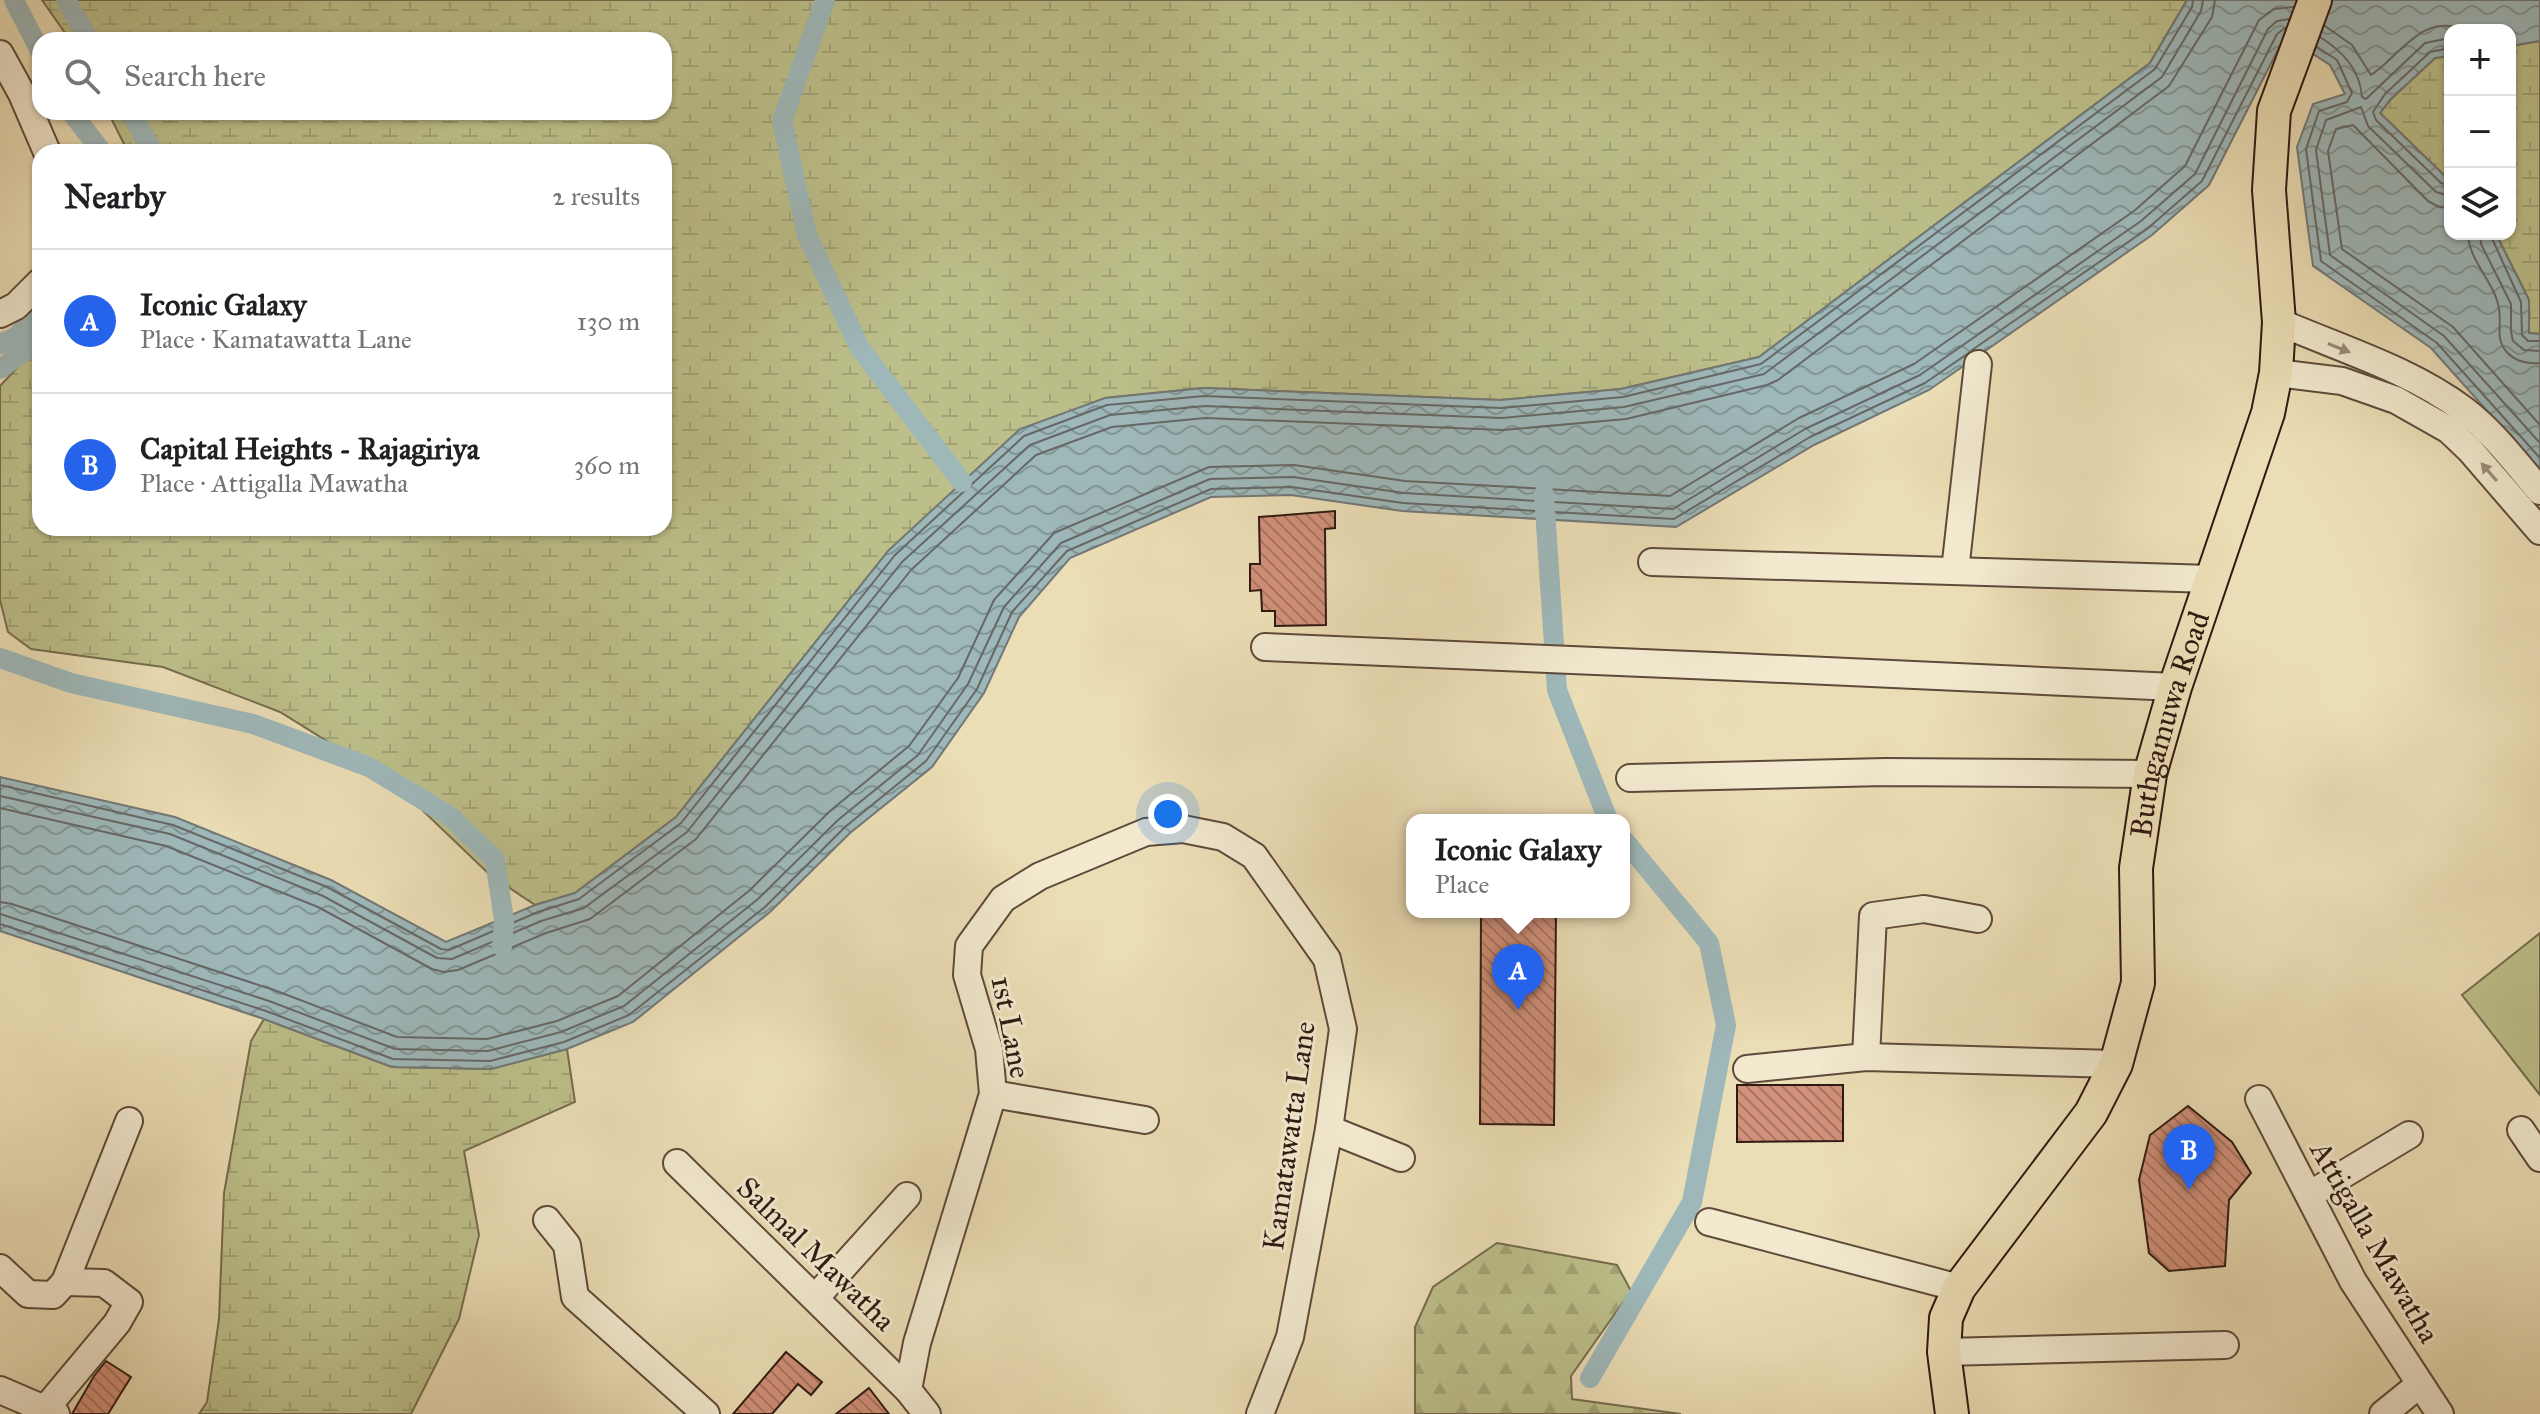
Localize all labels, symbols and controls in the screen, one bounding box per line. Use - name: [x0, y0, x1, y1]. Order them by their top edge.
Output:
- map controls: [2444, 24, 2516, 240]
- button: +: [2444, 24, 2516, 96]
- search box: [32, 32, 672, 120]
- icon: search: [60, 54, 104, 98]
- text: Search here: [124, 58, 266, 94]
- button: −: [2444, 96, 2516, 168]
- button: layers: [2444, 168, 2516, 240]
- text: Nearby: [64, 176, 166, 217]
- text: 2 results: [552, 180, 640, 212]
- text: Iconic Galaxy: [140, 287, 307, 323]
- text: A: [81, 305, 99, 337]
- text: 130 m: [577, 305, 640, 337]
- text: Place · Kamatawatta Lane: [140, 323, 412, 355]
- one-way arrow: [2327, 342, 2351, 355]
- text: Capital Heights - Rajagiriya: [140, 431, 479, 467]
- text: B: [81, 449, 99, 481]
- text: 360 m: [574, 449, 640, 481]
- one-way arrow: [2481, 462, 2498, 482]
- text: Place · Attigalla Mawatha: [140, 467, 408, 499]
- street label: Buthgamuwa Road: [2123, 607, 2217, 840]
- your location: [1148, 794, 1188, 834]
- popup: [1406, 814, 1630, 918]
- text: Iconic Galaxy: [1435, 832, 1601, 868]
- text: Place: [1435, 868, 1489, 900]
- pin: A: [1492, 944, 1544, 1010]
- street label: 1st Lane: [983, 973, 1039, 1081]
- street label: Kamatawatta Lane: [1255, 1019, 1323, 1253]
- pin: B: [2163, 1124, 2215, 1190]
- street label: Attigalla Mawatha: [2302, 1133, 2448, 1350]
- street label: Salmal Mawatha: [729, 1169, 903, 1339]

